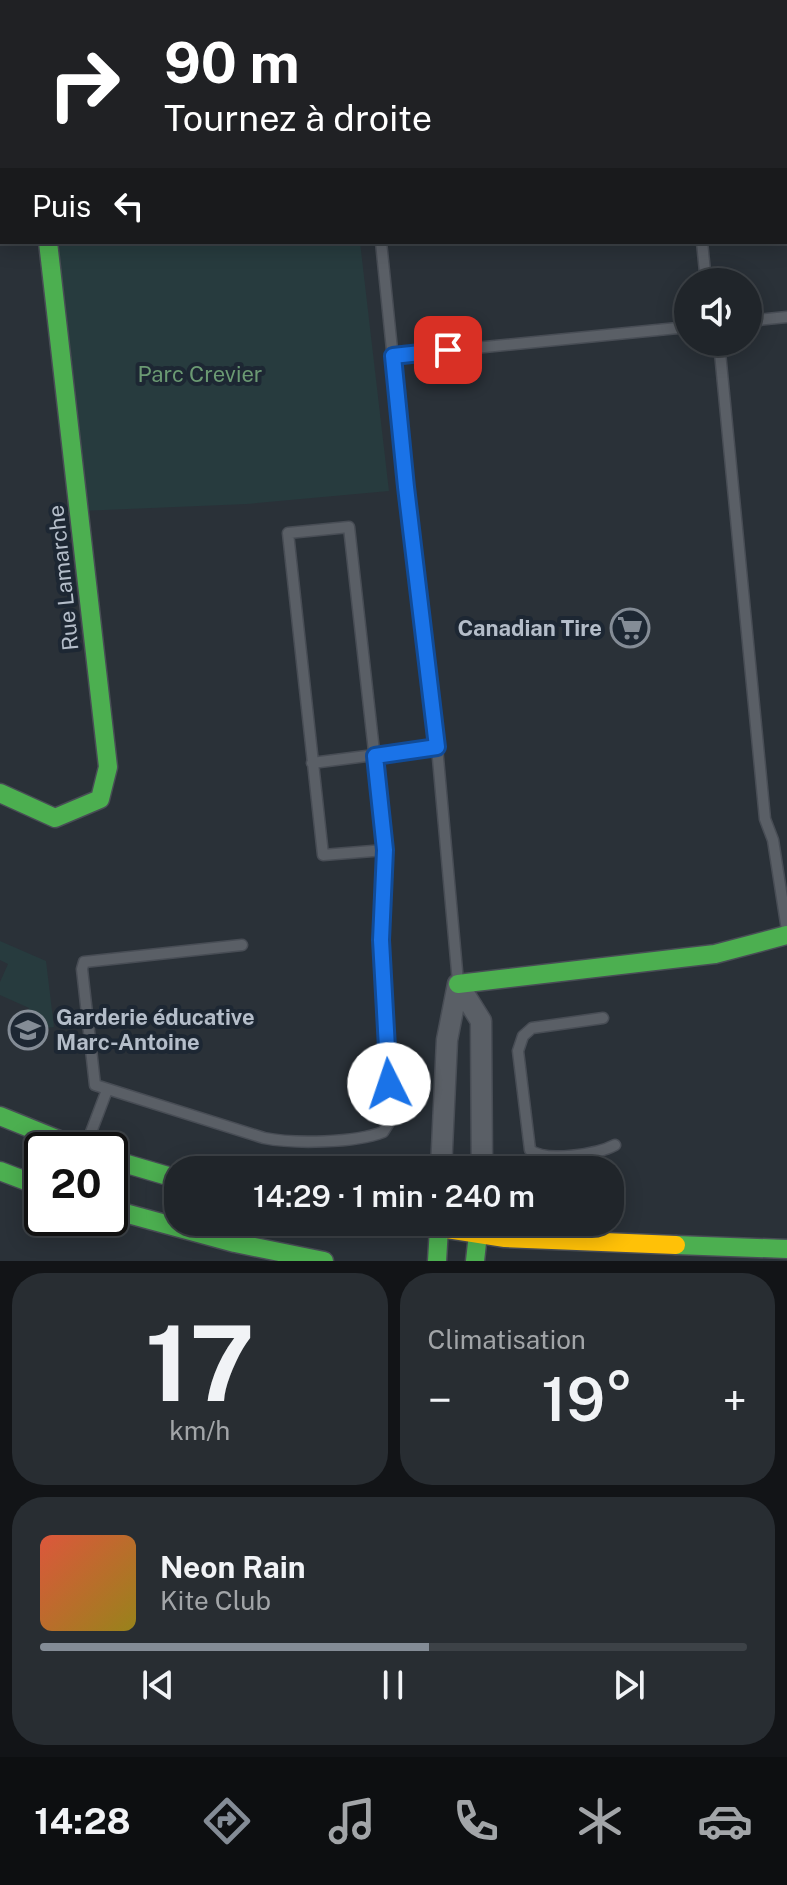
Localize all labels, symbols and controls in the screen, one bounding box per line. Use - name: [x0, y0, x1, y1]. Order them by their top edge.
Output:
- text: 90 m: [164, 30, 300, 96]
- icon: right: [32, 32, 136, 136]
- text: Tournez à droite: [164, 97, 432, 139]
- icon: left: [107, 184, 151, 228]
- text: Puis: [32, 188, 91, 224]
- map controls: [674, 268, 762, 356]
- button: sound: [674, 268, 762, 356]
- pin: [414, 316, 482, 384]
- icon: arrive: [426, 328, 470, 372]
- park label: Parc Crevier: [138, 361, 262, 387]
- street label: Rue Lamarche: [42, 504, 84, 652]
- supermarket icon: Canadian Tire: [609, 607, 651, 649]
- place label: Canadian Tire: [458, 615, 602, 641]
- place label: Garderie éducative Marc-Antoine: [56, 1004, 255, 1055]
- school or university icon: Garderie éducative Marc-Antoine: [7, 1009, 49, 1051]
- position arrow: [347, 1042, 431, 1126]
- speed limit sign: 20: [24, 1132, 128, 1236]
- text: 14:29 · 1 min · 240 m: [253, 1178, 535, 1214]
- text: 17: [145, 1302, 255, 1424]
- text: Climatisation: [428, 1324, 586, 1355]
- text: 19°: [541, 1364, 633, 1435]
- text: −: [428, 1374, 452, 1426]
- text: +: [723, 1374, 747, 1426]
- text: km/h: [169, 1415, 230, 1446]
- text: Neon Rain: [160, 1549, 306, 1585]
- text: Kite Club: [160, 1585, 271, 1616]
- icon: previous: [136, 1663, 180, 1707]
- icon: pause: [371, 1663, 415, 1707]
- icon: next: [607, 1663, 651, 1707]
- icon: directions: [199, 1793, 255, 1849]
- icon: music: [324, 1793, 380, 1849]
- icon: phone: [448, 1793, 504, 1849]
- icon: climate: [572, 1793, 628, 1849]
- icon: car: [697, 1793, 753, 1849]
- text: 14:28: [34, 1800, 131, 1842]

